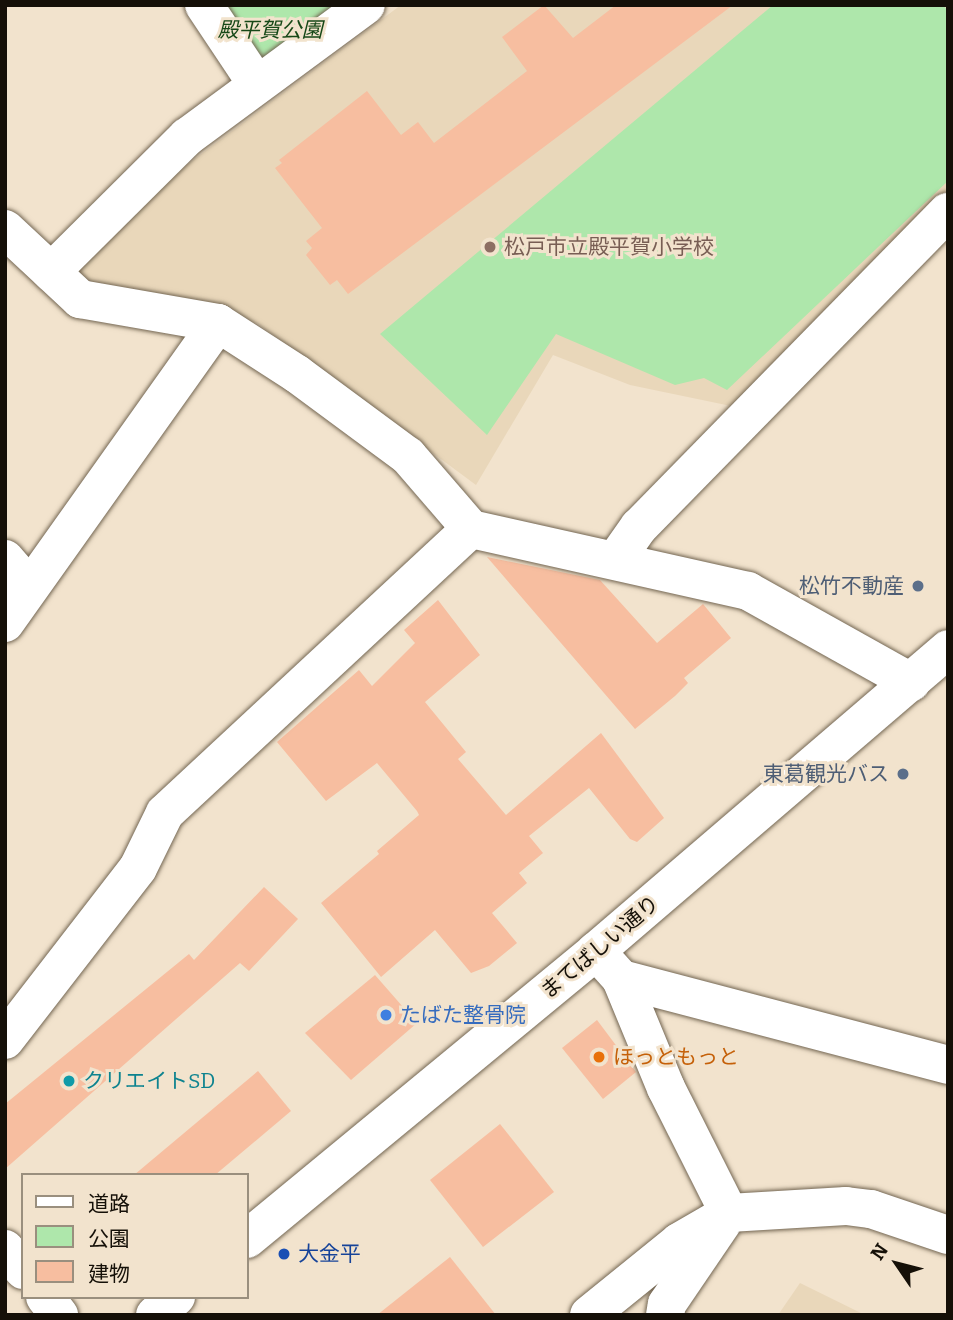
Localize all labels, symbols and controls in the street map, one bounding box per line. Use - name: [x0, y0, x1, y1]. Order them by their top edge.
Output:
- park label: 殿平賀公園: [218, 17, 322, 43]
- place label: 松戸市立殿平賀小学校: [504, 234, 714, 260]
- marker: 松戸市立殿平賀小学校: [482, 239, 498, 255]
- place label: 松竹不動産: [799, 573, 904, 599]
- marker: 松竹不動産: [910, 578, 926, 594]
- place label: 東葛観光バス: [763, 761, 889, 787]
- marker: 東葛観光バス: [895, 766, 911, 782]
- street label: まてばしい通り: [536, 890, 664, 1004]
- place label: たばた整骨院: [400, 1002, 526, 1028]
- marker: たばた整骨院: [378, 1007, 394, 1023]
- place label: ほっともっと: [613, 1044, 739, 1070]
- marker: ほっともっと: [591, 1049, 607, 1065]
- place label: クリエイトSD: [83, 1068, 215, 1094]
- marker: クリエイトSD: [61, 1073, 77, 1089]
- legend: [21, 1173, 248, 1299]
- text: 道路: [88, 1191, 130, 1217]
- text: 公園: [88, 1226, 130, 1252]
- north arrow: [862, 1229, 932, 1299]
- text: N: [866, 1239, 893, 1264]
- place label: 大金平: [298, 1241, 361, 1267]
- marker: 大金平: [276, 1246, 292, 1262]
- text: 建物: [88, 1261, 130, 1287]

